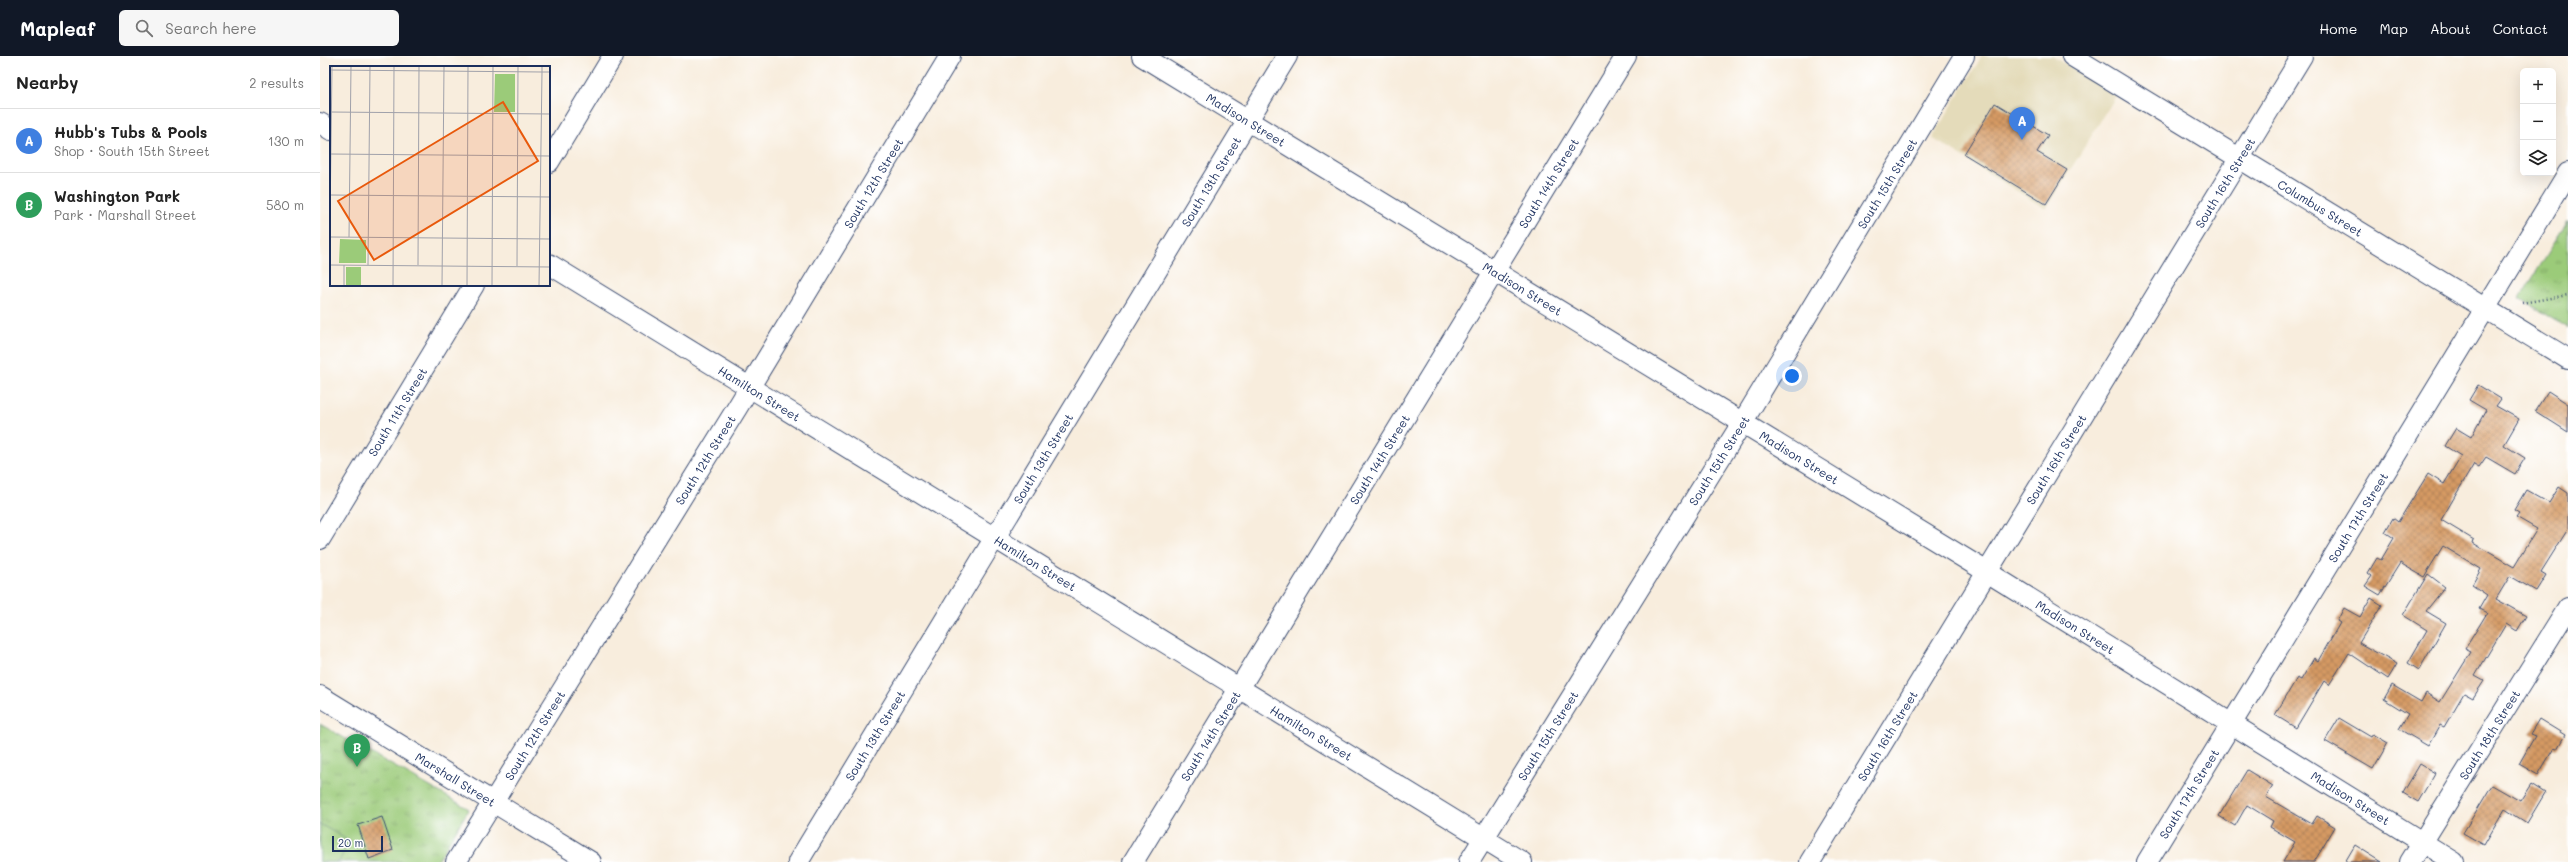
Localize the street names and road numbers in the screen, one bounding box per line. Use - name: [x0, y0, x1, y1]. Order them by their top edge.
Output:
- street label: Madison Street: [1204, 89, 1289, 150]
- street label: South 13th Street: [1177, 133, 1244, 230]
- street label: South 16th Street: [2191, 134, 2258, 231]
- street label: South 12th Street: [840, 135, 907, 231]
- street label: South 14th Street: [1515, 135, 1582, 231]
- street label: South 15th Street: [1853, 135, 1920, 232]
- street label: Columbus Street: [2275, 176, 2366, 240]
- street label: Madison Street: [1480, 258, 1565, 319]
- street label: Hamilton Street: [715, 362, 803, 425]
- street label: South 11th Street: [364, 364, 430, 459]
- street label: South 13th Street: [1009, 410, 1076, 507]
- street label: South 14th Street: [1346, 411, 1413, 507]
- street label: South 16th Street: [2022, 411, 2090, 507]
- street label: South 12th Street: [671, 412, 739, 508]
- street label: South 15th Street: [1685, 412, 1753, 508]
- street label: Madison Street: [1757, 427, 1842, 488]
- street label: South 17th Street: [2324, 469, 2391, 565]
- street label: Hamilton Street: [991, 532, 1079, 594]
- street label: Madison Street: [2033, 596, 2118, 657]
- street label: South 12th Street: [501, 687, 568, 783]
- street label: South 13th Street: [841, 687, 908, 784]
- street label: South 16th Street: [1853, 687, 1921, 784]
- street label: South 18th Street: [2455, 687, 2523, 783]
- street label: South 14th Street: [1177, 688, 1244, 784]
- street label: South 15th Street: [1514, 688, 1582, 783]
- street label: Hamilton Street: [1267, 701, 1356, 764]
- street label: South 17th Street: [2155, 746, 2222, 842]
- street label: Marshall Street: [412, 748, 499, 810]
- street label: Madison Street: [2308, 767, 2393, 828]

